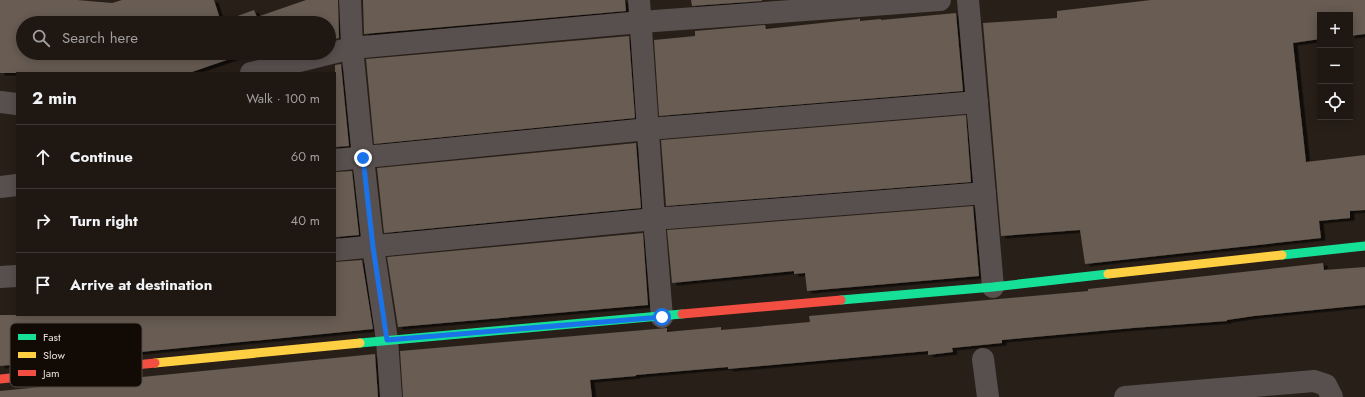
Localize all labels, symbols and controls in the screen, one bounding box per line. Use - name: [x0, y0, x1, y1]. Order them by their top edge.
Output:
- map controls: [1317, 12, 1353, 120]
- button: +: [1317, 12, 1353, 48]
- search box: [16, 16, 336, 60]
- icon: search: [30, 27, 52, 49]
- text: Search here: [62, 27, 138, 49]
- button: −: [1317, 48, 1353, 84]
- button: locate: [1317, 84, 1353, 120]
- text: 2 min: [32, 86, 77, 110]
- text: Walk · 100 m: [246, 89, 320, 108]
- icon: ahead: [32, 146, 54, 168]
- text: Continue: [70, 146, 133, 168]
- text: 60 m: [291, 147, 320, 166]
- route end: [354, 149, 372, 167]
- icon: right: [32, 210, 54, 232]
- text: Turn right: [70, 210, 138, 232]
- text: 40 m: [291, 211, 320, 230]
- icon: arrive: [32, 274, 54, 296]
- text: Arrive at destination: [70, 274, 212, 296]
- route start: [653, 308, 671, 326]
- legend: [10, 323, 142, 387]
- text: Fast: [43, 329, 61, 345]
- text: Slow: [43, 347, 65, 363]
- text: Jam: [41, 365, 60, 381]

